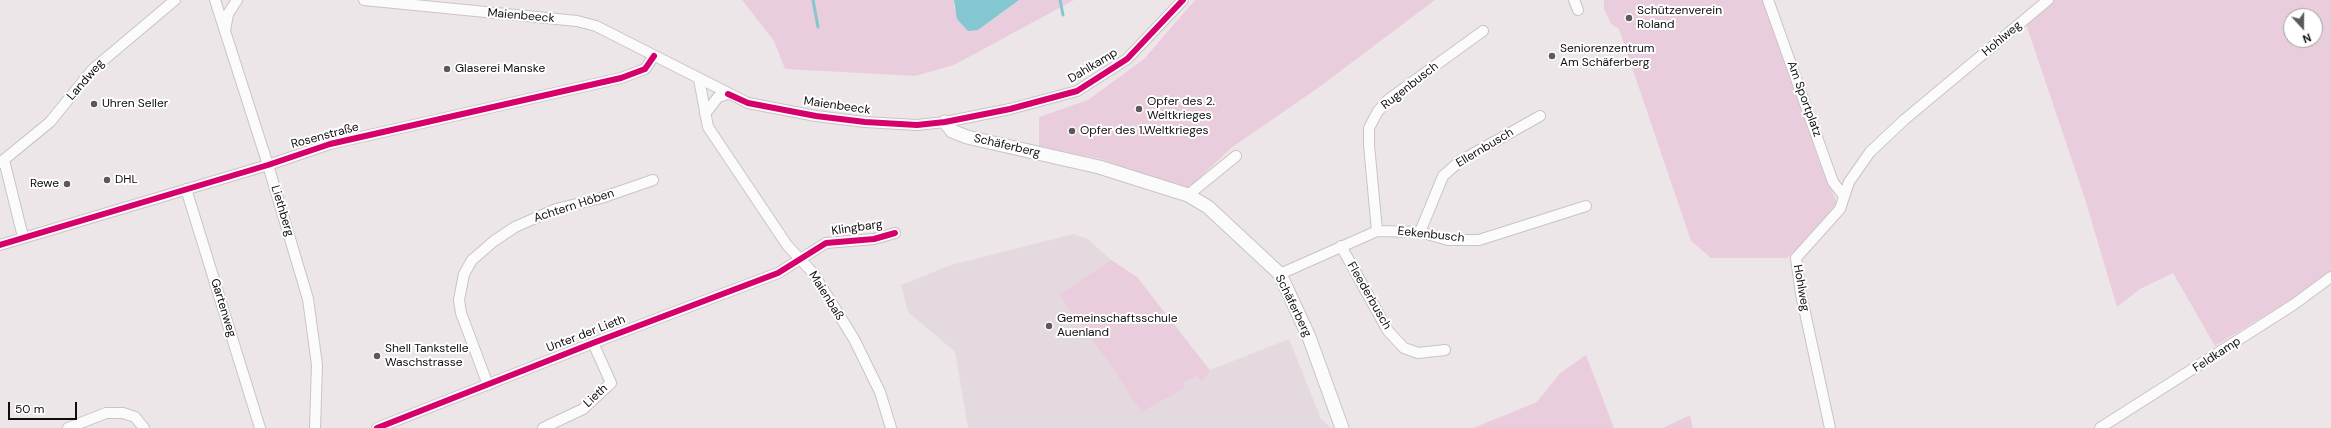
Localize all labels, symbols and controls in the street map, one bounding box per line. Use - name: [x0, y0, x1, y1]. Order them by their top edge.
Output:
- place label: Schützenverein Roland: [1637, 4, 1722, 32]
- street label: Maienbeeck: [487, 6, 555, 26]
- north arrow: [2283, 8, 2323, 48]
- marker: Schützenverein Roland: [1624, 13, 1634, 23]
- street label: Hohlweg: [1979, 18, 2025, 60]
- text: N: [2301, 30, 2313, 46]
- place label: Seniorenzentrum Am Schäferberg: [1560, 42, 1654, 70]
- street label: Dahlkamp: [1066, 46, 1120, 86]
- marker: Seniorenzentrum Am Schäferberg: [1547, 51, 1557, 61]
- street label: Landweg: [64, 57, 108, 103]
- street label: Rugenbusch: [1379, 59, 1441, 113]
- street label: Am Sportplatz: [1784, 59, 1824, 139]
- place label: Glaserei Manske: [455, 62, 545, 76]
- marker: Glaserei Manske: [442, 64, 452, 74]
- street label: Maienbeeck: [803, 94, 871, 118]
- place label: Opfer des 2. Weltkrieges: [1147, 95, 1215, 123]
- place label: Uhren Seller: [102, 97, 168, 111]
- marker: Uhren Seller: [89, 99, 99, 109]
- marker: Opfer des 2. Weltkrieges: [1134, 104, 1144, 114]
- street label: Rosenstraße: [290, 120, 360, 152]
- place label: Opfer des 1.Weltkrieges: [1080, 124, 1209, 138]
- street label: Ellernbusch: [1454, 125, 1516, 171]
- marker: Opfer des 1.Weltkrieges: [1067, 126, 1077, 136]
- street label: Schäferberg: [972, 131, 1042, 161]
- place label: DHL: [115, 173, 138, 187]
- marker: DHL: [102, 175, 112, 185]
- place label: Rewe: [30, 177, 59, 191]
- marker: Rewe: [62, 179, 72, 189]
- street label: Liethberg: [267, 184, 297, 238]
- street label: Achtern Höben: [532, 186, 616, 226]
- street label: Klingbarg: [831, 217, 883, 239]
- street label: Eekenbusch: [1397, 224, 1465, 246]
- street label: Fleederbusch: [1344, 260, 1394, 332]
- street label: Hohlweg: [1790, 263, 1812, 313]
- street label: Maienbaß: [805, 269, 847, 323]
- street label: Schäferberg: [1272, 272, 1314, 340]
- street label: Gartenweg: [207, 277, 239, 339]
- street label: Unter der Lieth: [545, 312, 627, 356]
- place label: Gemeinschaftsschule Auenland: [1057, 312, 1177, 340]
- marker: Gemeinschaftsschule Auenland: [1044, 321, 1054, 331]
- street label: Feldkamp: [2190, 334, 2244, 376]
- place label: Shell Tankstelle Waschstrasse: [385, 342, 468, 370]
- marker: Shell Tankstelle Waschstrasse: [372, 351, 382, 361]
- street label: Lieth: [581, 381, 611, 411]
- scale bar: [10, 394, 79, 420]
- text: 50 m: [15, 401, 44, 417]

